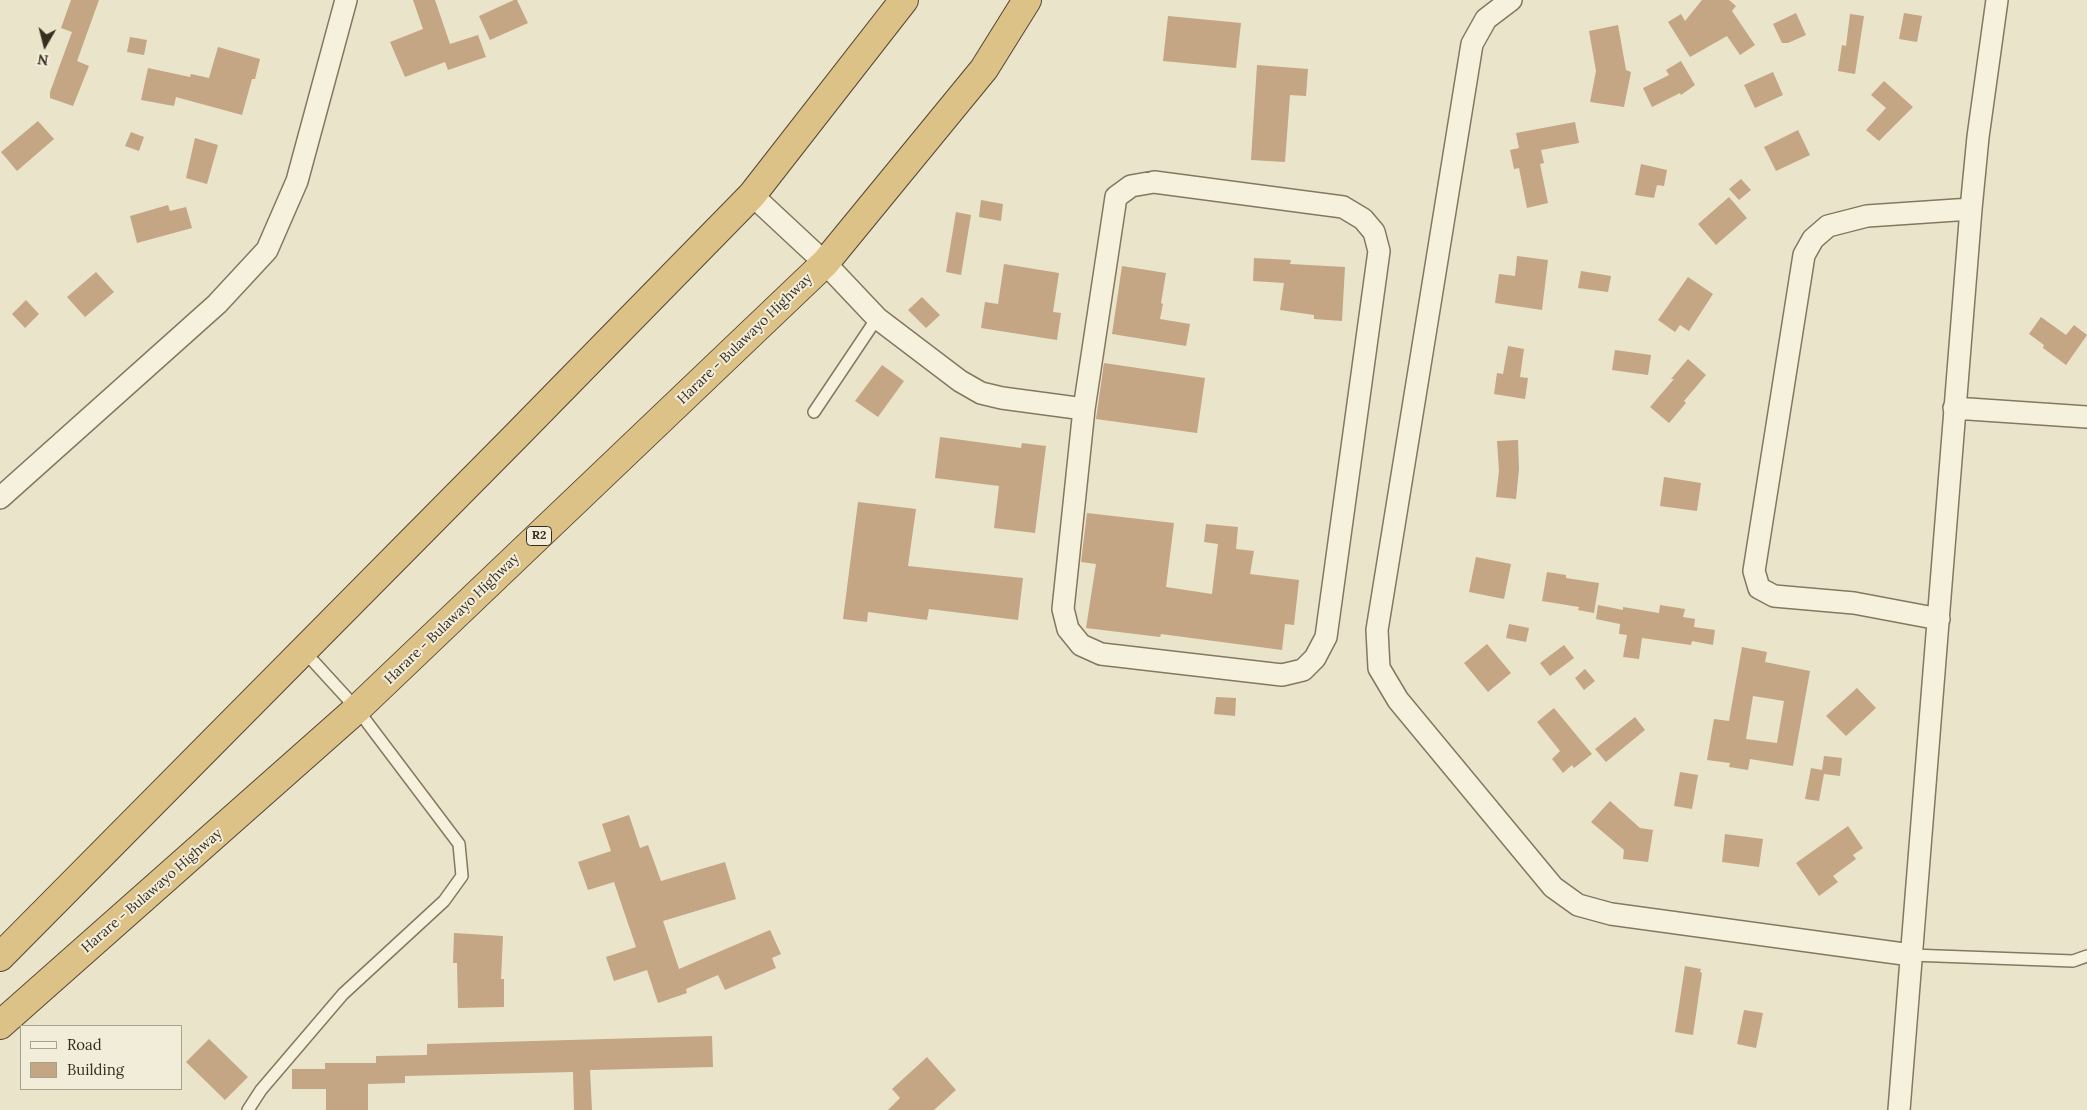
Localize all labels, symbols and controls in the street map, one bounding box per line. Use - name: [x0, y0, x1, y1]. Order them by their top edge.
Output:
- north arrow: [20, 20, 70, 70]
- text: N: [36, 50, 50, 70]
- street label: Harare - Bulawayo Highway: [674, 270, 816, 408]
- road number: R2: [526, 526, 552, 546]
- street label: Harare - Bulawayo Highway: [381, 550, 523, 688]
- street label: Harare - Bulawayo Highway: [78, 825, 226, 957]
- legend: [20, 1025, 182, 1090]
- text: Road: [67, 1035, 102, 1054]
- text: Building: [67, 1060, 124, 1079]

